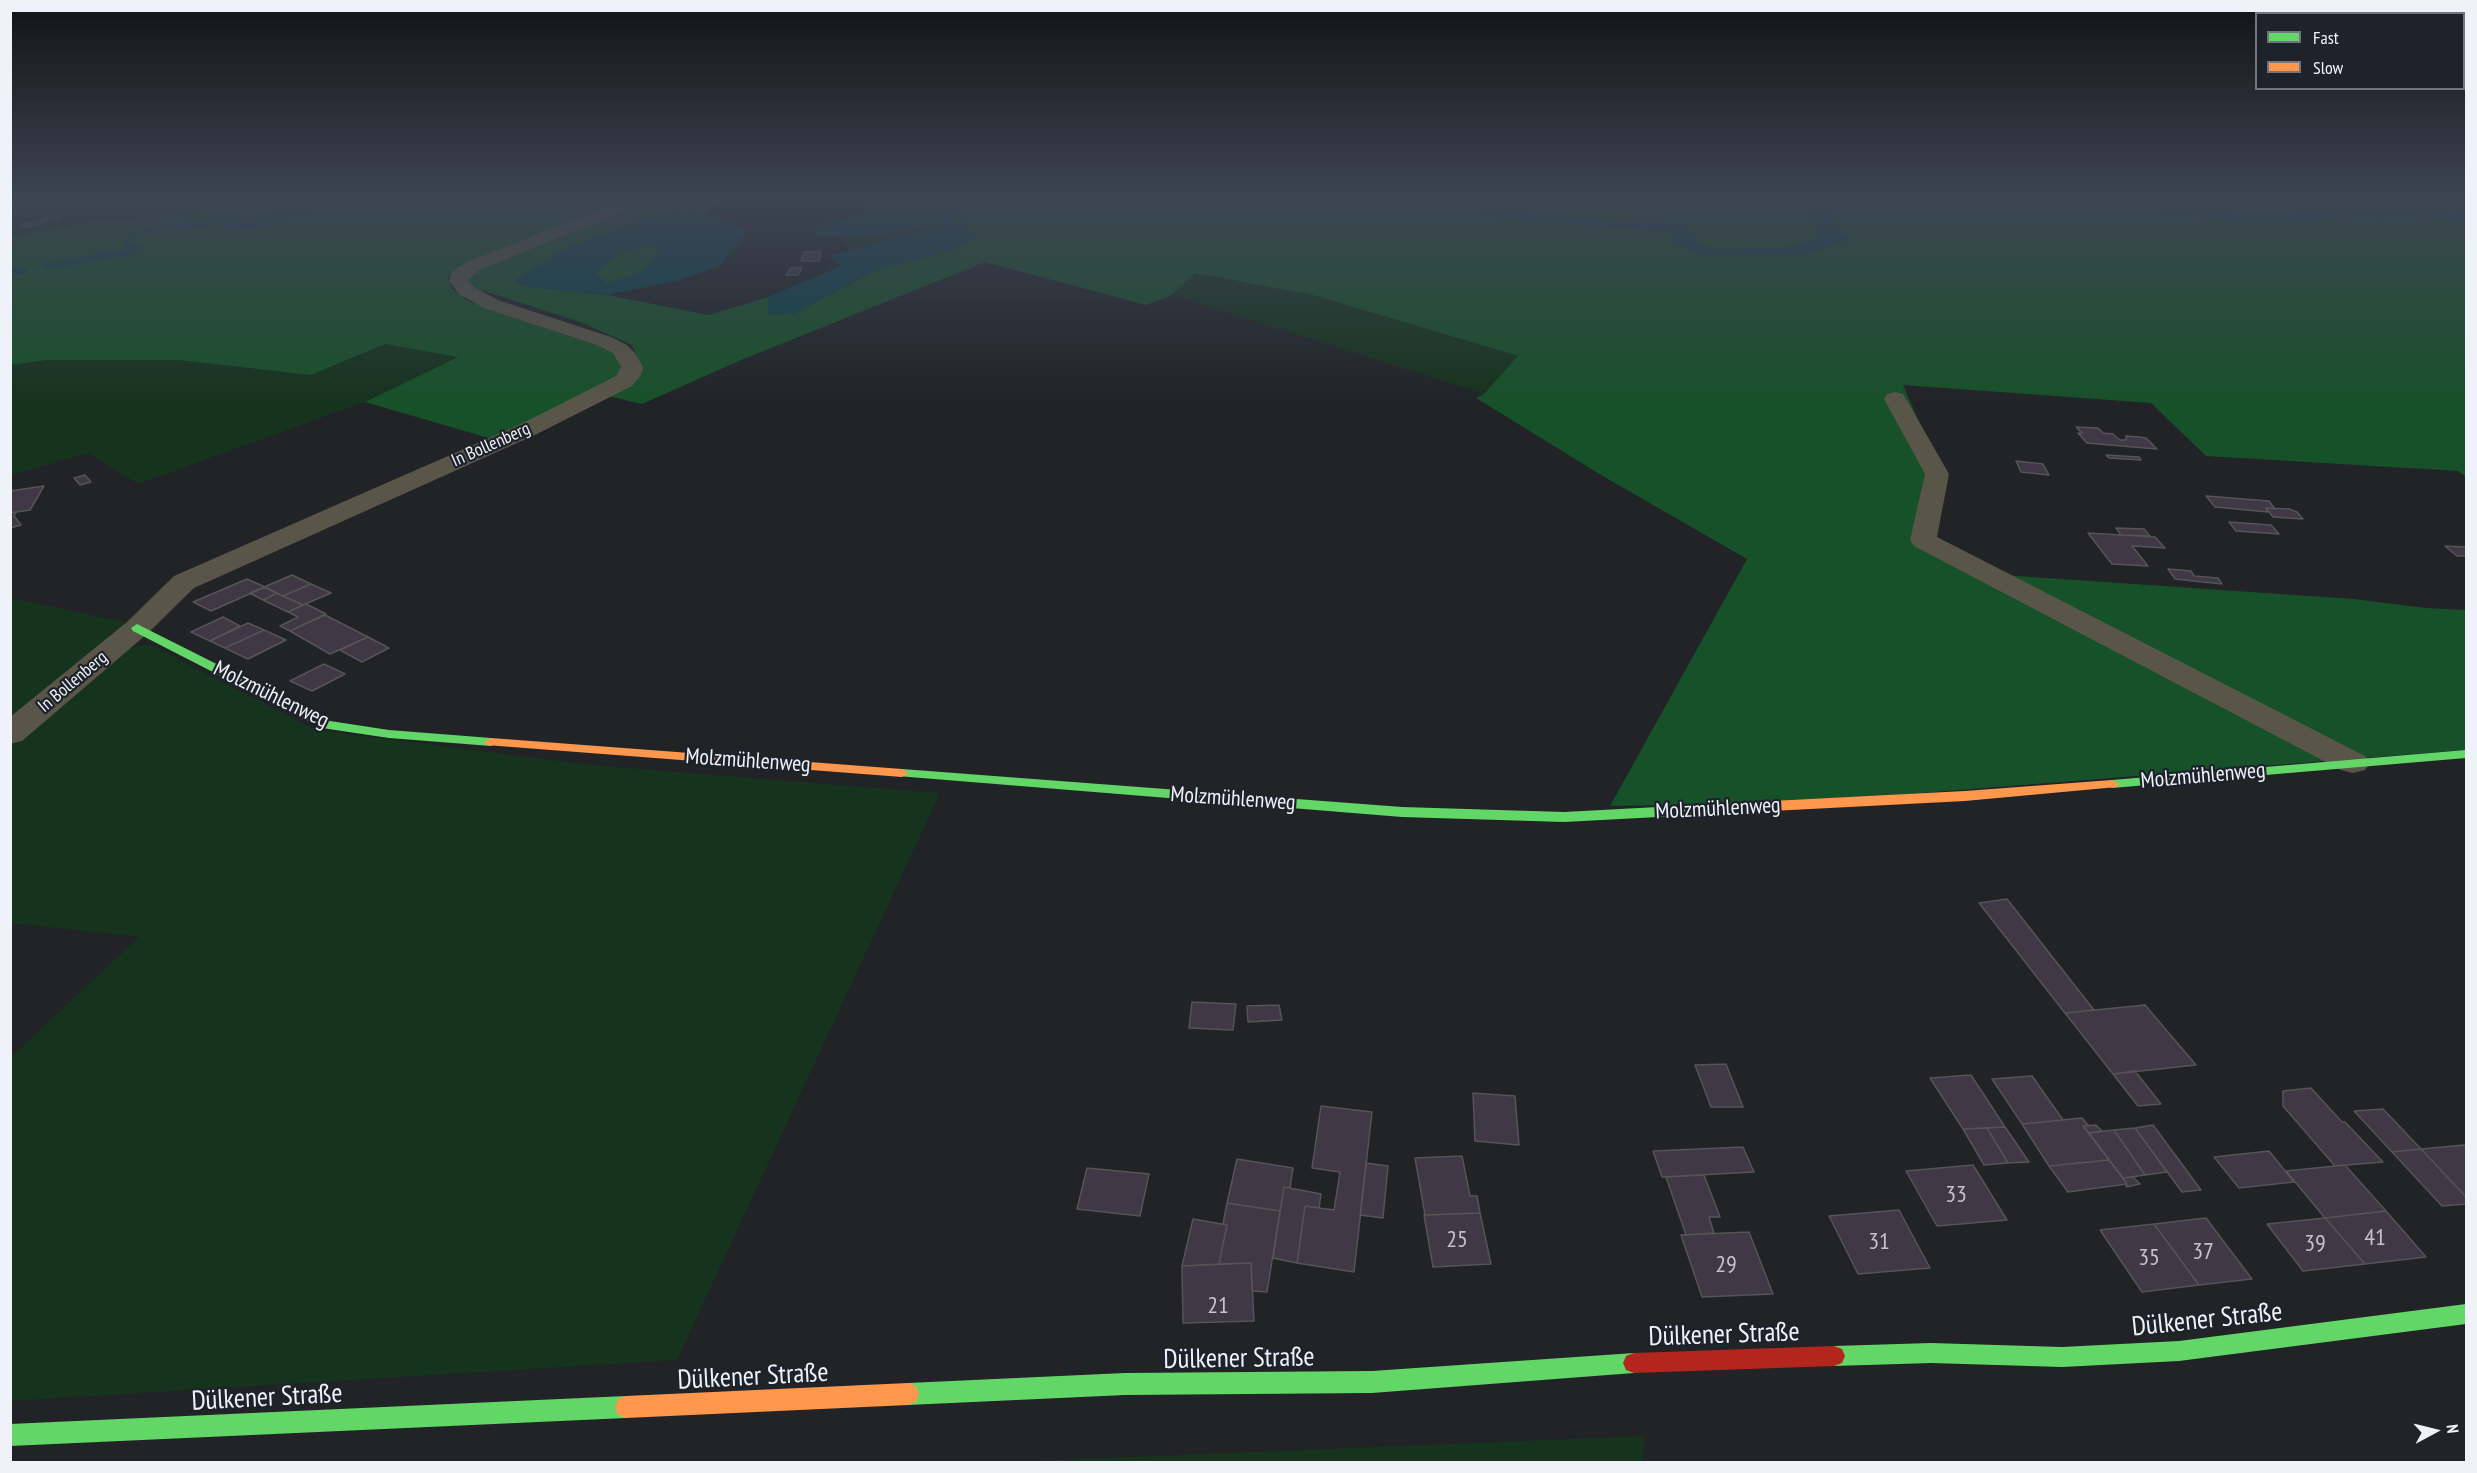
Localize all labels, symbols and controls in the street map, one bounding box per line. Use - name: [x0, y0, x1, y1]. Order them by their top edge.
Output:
- legend: [2255, 12, 2465, 90]
- text: Fast: [2313, 26, 2339, 49]
- text: Slow: [2313, 56, 2343, 79]
- street label: In Bollenberg: [448, 418, 534, 472]
- street label: In Bollenberg: [34, 647, 112, 717]
- street label: Molzmühlenweg: [209, 656, 333, 734]
- street label: Molzmühlenweg: [685, 743, 811, 779]
- street label: Molzmühlenweg: [2139, 757, 2267, 795]
- street label: Molzmühlenweg: [1170, 781, 1296, 817]
- street label: Molzmühlenweg: [1655, 793, 1781, 825]
- house number: 33: [1945, 1181, 1967, 1209]
- house number: 41: [2364, 1224, 2386, 1252]
- house number: 25: [1446, 1226, 1468, 1254]
- house number: 31: [1868, 1228, 1890, 1256]
- house number: 39: [2304, 1230, 2326, 1258]
- house number: 37: [2192, 1238, 2214, 1266]
- house number: 35: [2138, 1244, 2160, 1272]
- house number: 29: [1715, 1251, 1737, 1279]
- house number: 21: [1207, 1292, 1229, 1320]
- street label: Dülkener Straße: [2130, 1296, 2284, 1344]
- street label: Dülkener Straße: [1648, 1316, 1800, 1354]
- street label: Dülkener Straße: [1163, 1341, 1315, 1377]
- street label: Dülkener Straße: [677, 1357, 829, 1397]
- street label: Dülkener Straße: [191, 1378, 343, 1418]
- north arrow: [2405, 1401, 2465, 1461]
- text: N: [2442, 1423, 2463, 1434]

